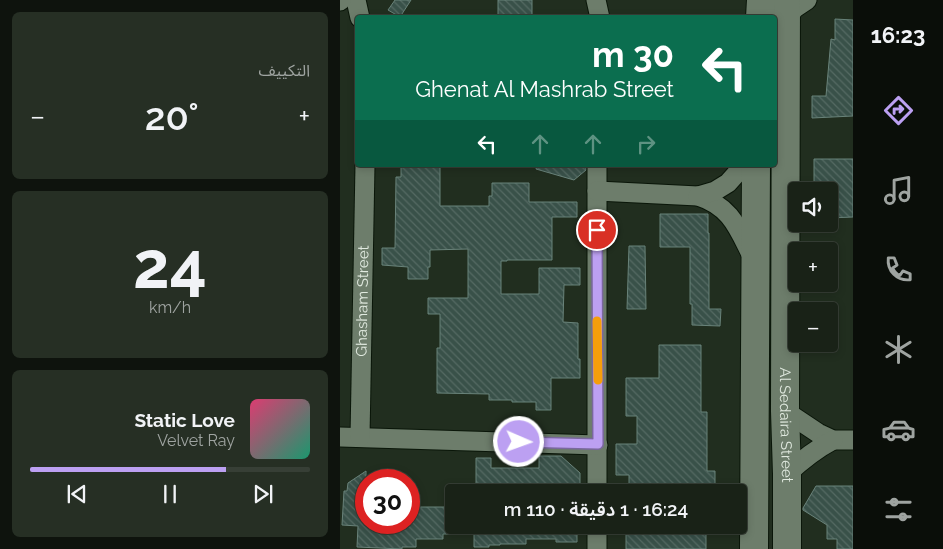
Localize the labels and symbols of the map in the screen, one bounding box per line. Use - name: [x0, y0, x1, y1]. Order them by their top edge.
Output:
- pin: [576, 209, 618, 251]
- street label: Ghasham Street: [352, 245, 373, 357]
- street label: Al Sedaira Street: [776, 367, 796, 483]
- position arrow: [492, 415, 544, 467]
- speed limit sign: 30: [355, 469, 420, 534]

